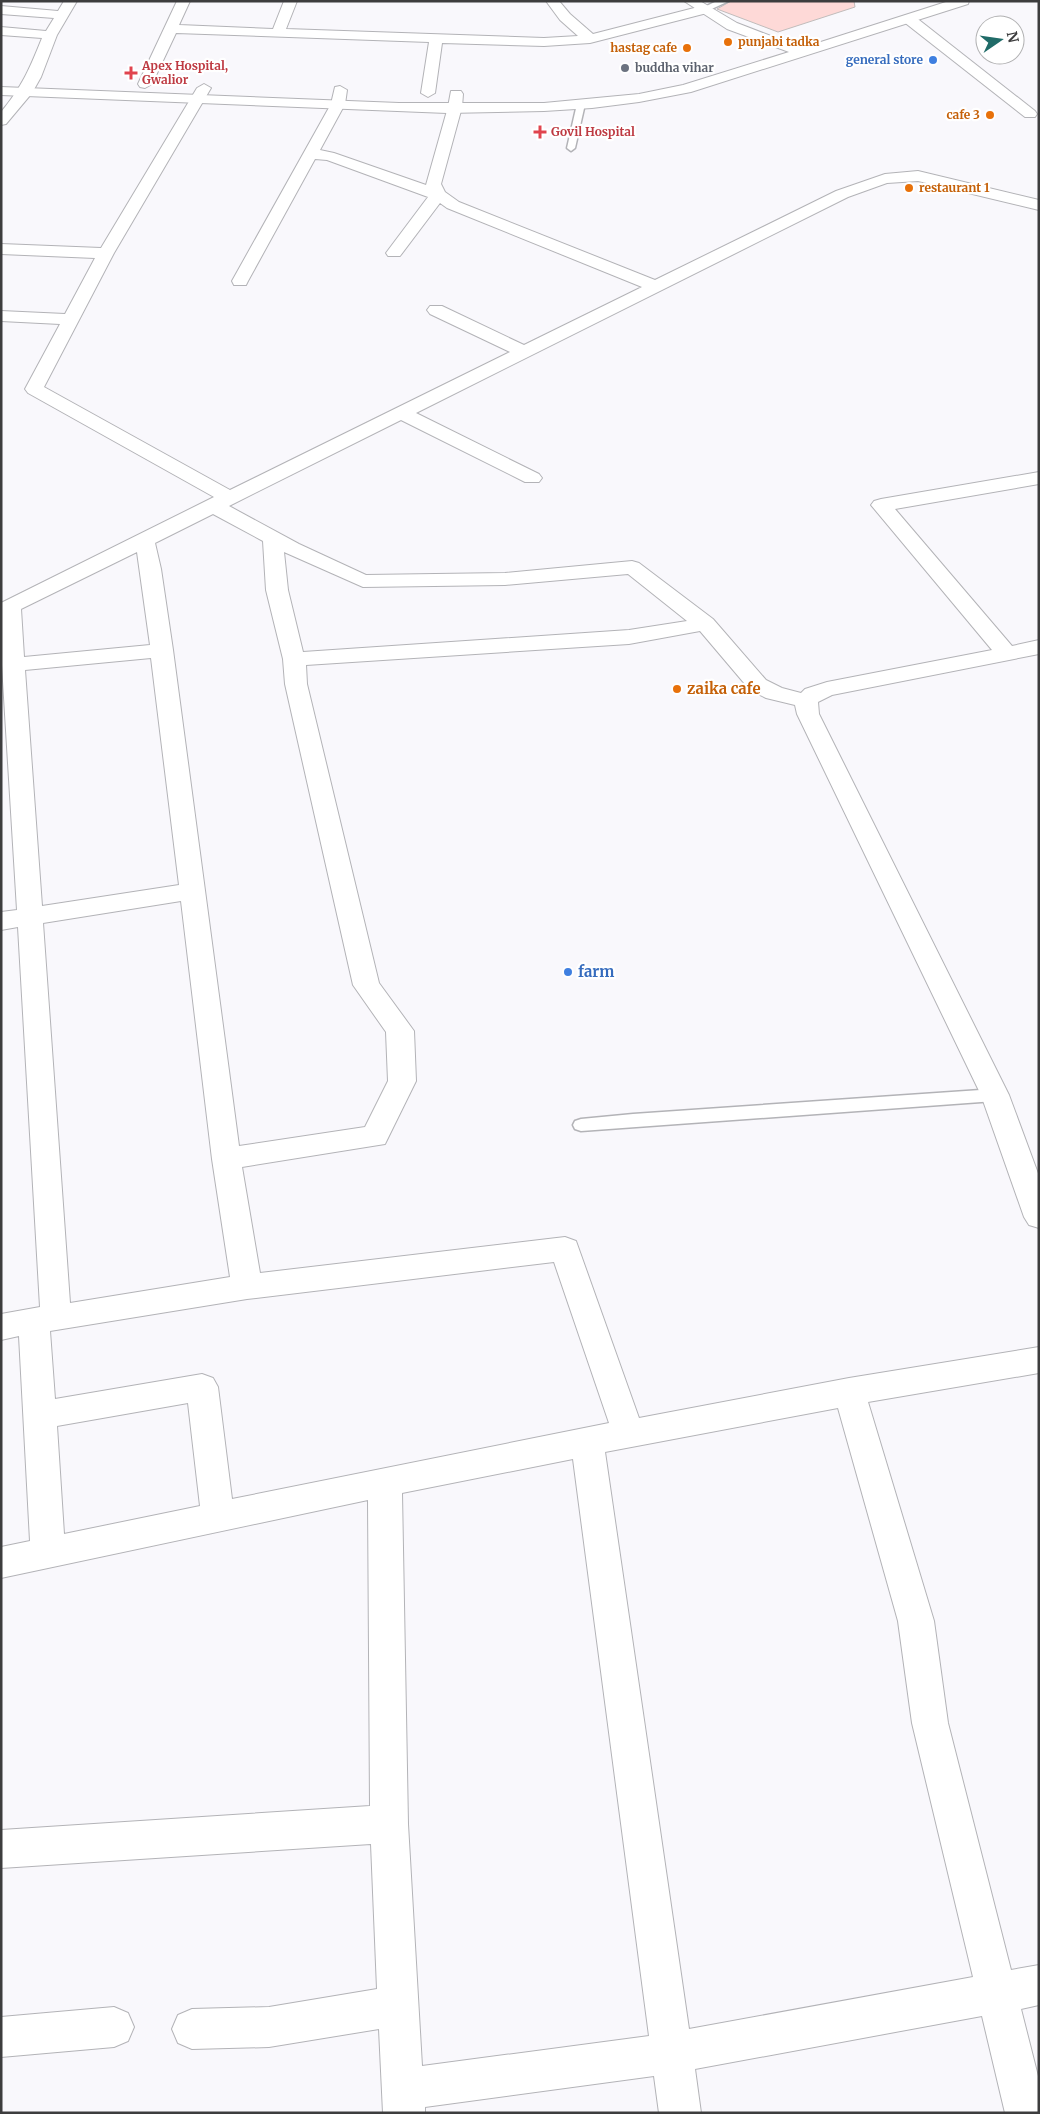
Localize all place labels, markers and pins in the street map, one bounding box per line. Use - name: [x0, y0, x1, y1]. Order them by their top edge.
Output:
- place label: punjabi tadka: [738, 34, 820, 49]
- marker: punjabi tadka: [722, 36, 734, 48]
- place label: hastag cafe: [610, 40, 678, 55]
- marker: hastag cafe: [681, 42, 693, 54]
- place label: general store: [846, 52, 924, 67]
- marker: general store: [927, 54, 939, 66]
- place label: Apex Hospital, Gwalior: [141, 58, 228, 87]
- place label: buddha vihar: [635, 60, 714, 75]
- marker: buddha vihar: [619, 62, 631, 74]
- marker: Apex Hospital, Gwalior: [124, 66, 138, 80]
- place label: cafe 3: [946, 107, 980, 122]
- marker: cafe 3: [984, 109, 996, 121]
- place label: Govil Hospital: [551, 124, 635, 139]
- marker: Govil Hospital: [533, 125, 547, 139]
- place label: restaurant 1: [919, 180, 990, 195]
- marker: restaurant 1: [903, 182, 915, 194]
- place label: zaika cafe: [687, 679, 761, 698]
- marker: zaika cafe: [671, 683, 683, 695]
- place label: farm: [578, 962, 614, 981]
- marker: farm: [562, 966, 574, 978]

